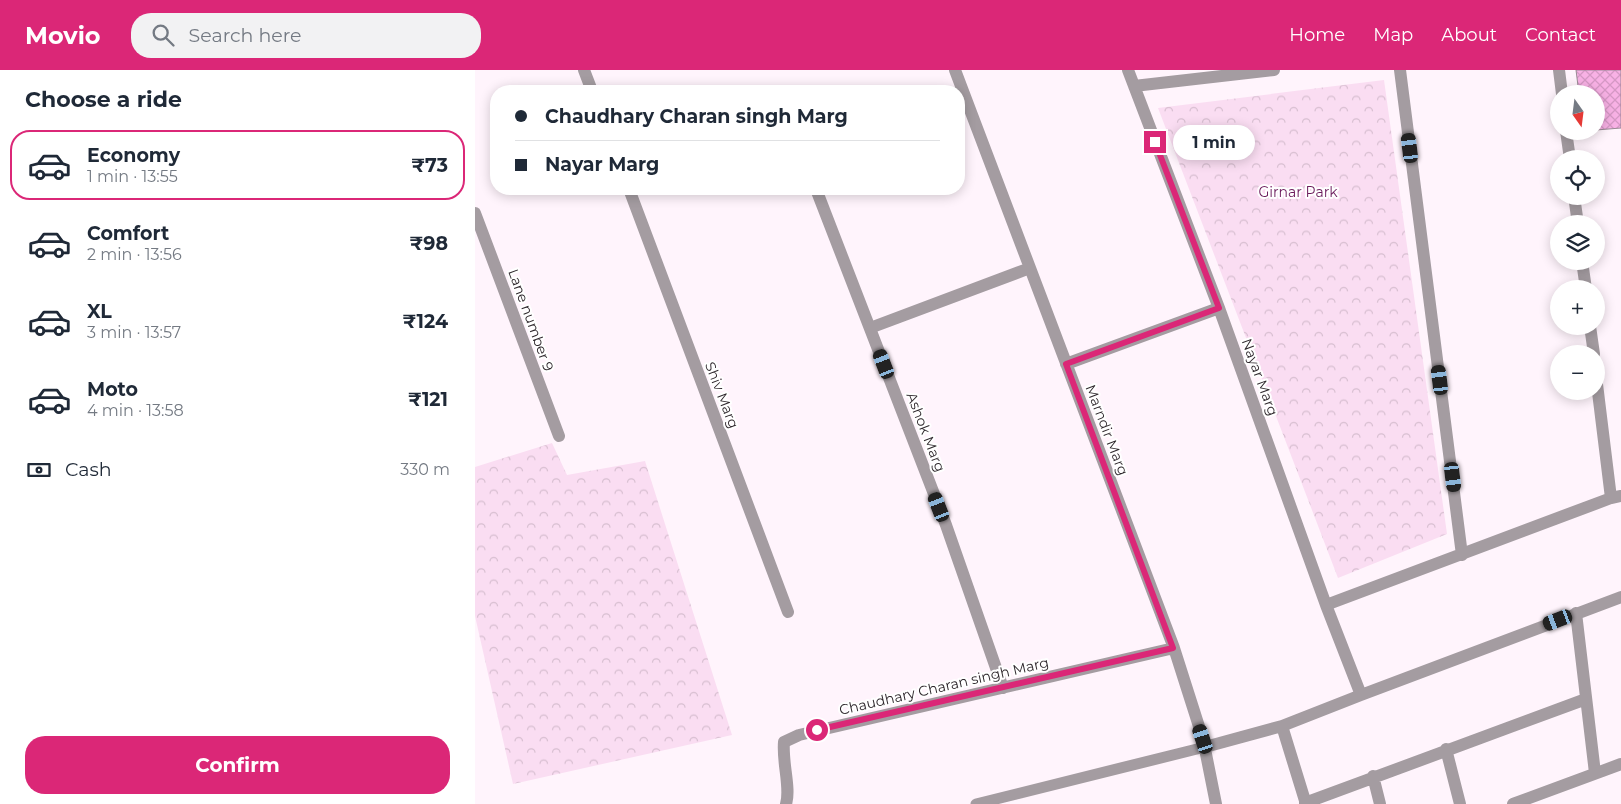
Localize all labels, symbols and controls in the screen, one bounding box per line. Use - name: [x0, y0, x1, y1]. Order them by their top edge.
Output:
- search box: [131, 13, 481, 58]
- text: Movio: [25, 21, 101, 50]
- icon: search: [149, 21, 177, 49]
- text: Search here: [189, 24, 302, 47]
- text: Home: [1289, 24, 1345, 46]
- text: Map: [1373, 24, 1413, 46]
- text: About: [1441, 24, 1497, 46]
- text: Contact: [1525, 24, 1596, 46]
- north arrow: [1550, 85, 1605, 140]
- map controls: [1550, 85, 1605, 400]
- text: Choose a ride: [25, 86, 182, 113]
- text: Chaudhary Charan singh Marg: [545, 105, 848, 128]
- callout: 1 min: [1173, 124, 1255, 160]
- route end: [1144, 131, 1166, 153]
- car: [1400, 132, 1419, 164]
- text: 1 min: [1192, 133, 1236, 152]
- icon: car: [27, 143, 72, 188]
- text: Economy: [87, 144, 180, 167]
- button: locate: [1550, 150, 1605, 205]
- text: Nayar Marg: [545, 153, 659, 176]
- text: ₹73: [411, 154, 448, 177]
- text: 1 min · 13:55: [87, 167, 178, 186]
- park label: Girnar Park: [1258, 183, 1338, 201]
- button: layers: [1550, 215, 1605, 270]
- icon: car: [27, 221, 72, 266]
- text: Comfort: [87, 222, 169, 245]
- text: ₹98: [410, 232, 448, 255]
- text: 2 min · 13:56: [87, 245, 182, 264]
- street label: Lane number 9: [504, 266, 558, 374]
- button: +: [1550, 280, 1605, 335]
- icon: car: [27, 299, 72, 344]
- text: XL: [87, 300, 112, 323]
- text: ₹124: [403, 310, 448, 333]
- text: 3 min · 13:57: [87, 323, 181, 342]
- street label: Nayar Marg: [1238, 336, 1282, 418]
- button: −: [1550, 345, 1605, 400]
- car: [871, 347, 896, 381]
- street label: Shiv Marg: [701, 359, 743, 431]
- car: [1430, 364, 1449, 396]
- icon: car: [27, 377, 72, 422]
- text: Moto: [87, 378, 138, 401]
- street label: Marndir Marg: [1081, 382, 1133, 478]
- text: ₹121: [408, 388, 448, 411]
- street label: Ashok Marg: [903, 390, 949, 474]
- text: 4 min · 13:58: [87, 401, 184, 420]
- icon: cash: [25, 456, 53, 484]
- text: Cash: [65, 458, 112, 481]
- text: 330 m: [400, 460, 450, 479]
- car: [1443, 461, 1462, 493]
- car: [926, 490, 951, 524]
- car: [1541, 608, 1574, 632]
- street label: Chaudhary Charan singh Marg: [837, 653, 1051, 719]
- route start: [806, 719, 828, 741]
- car: [1191, 722, 1214, 756]
- button: Confirm: [25, 736, 450, 794]

